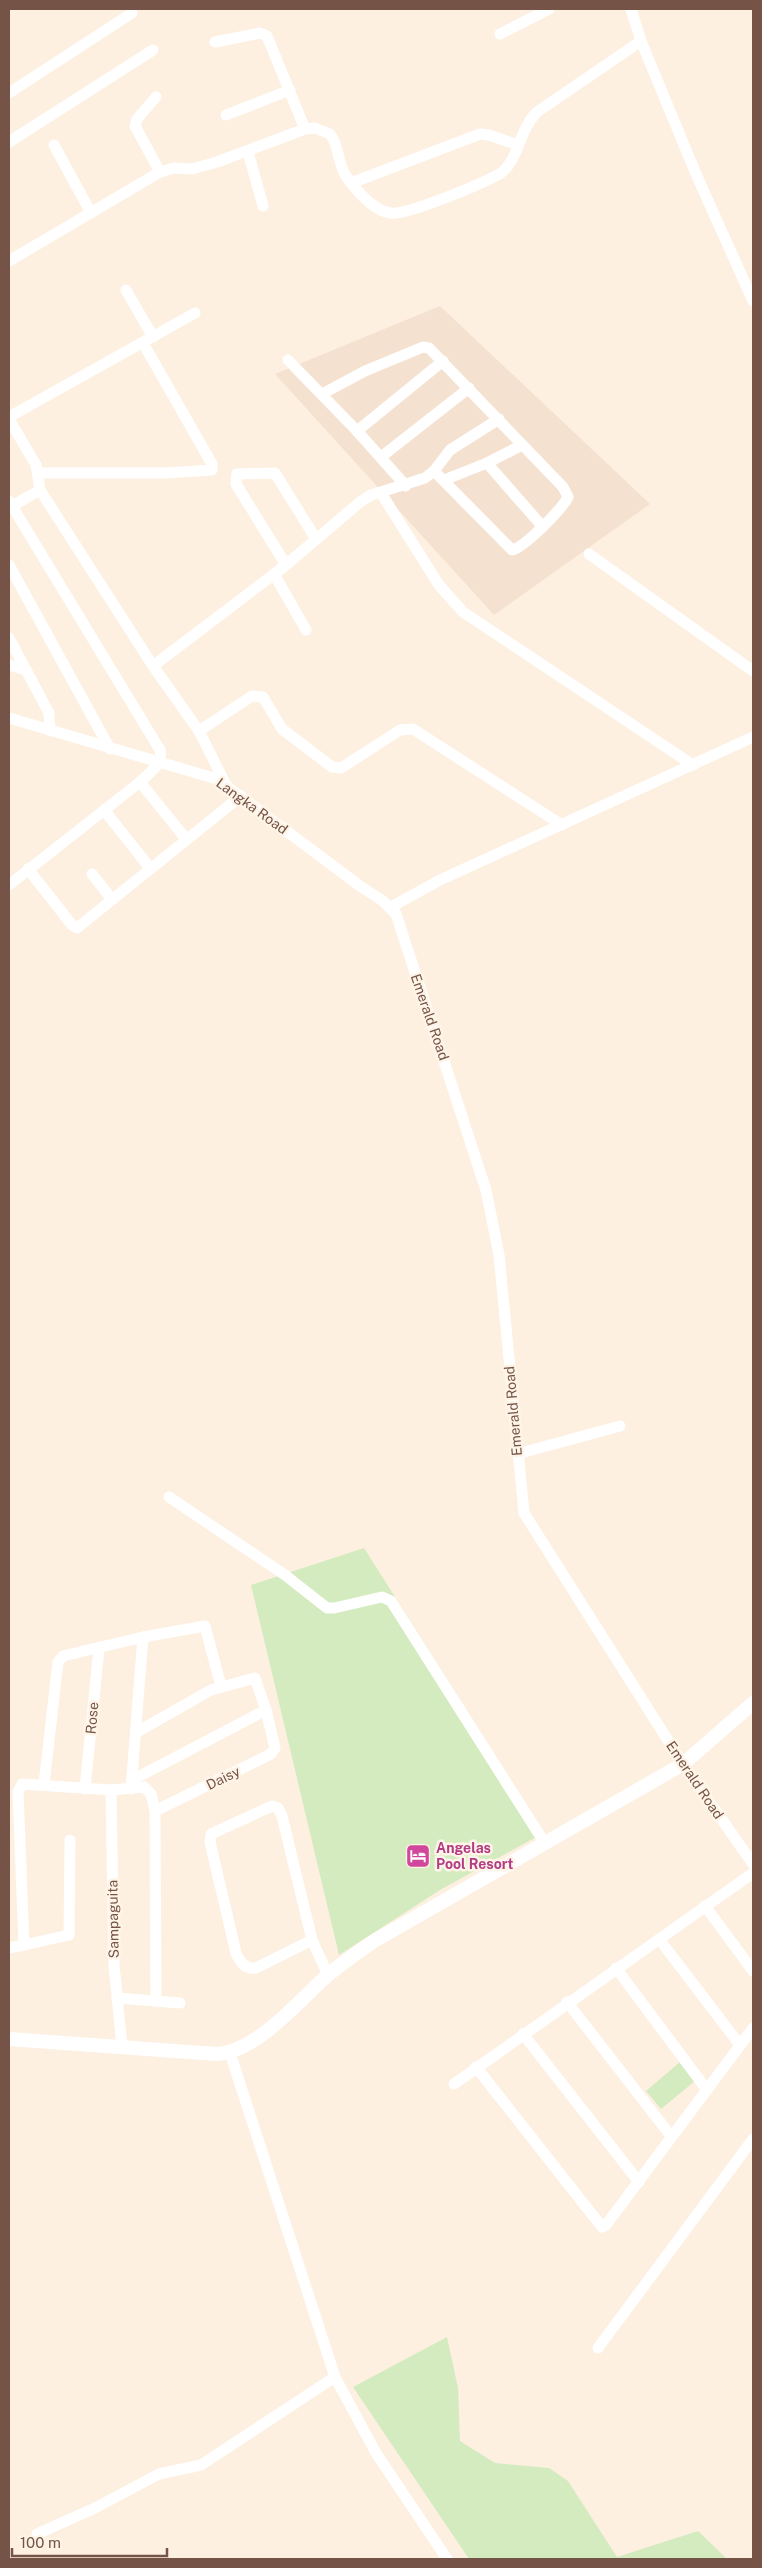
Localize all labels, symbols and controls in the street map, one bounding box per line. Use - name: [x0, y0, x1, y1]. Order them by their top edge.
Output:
- street label: Langka Road: [213, 775, 291, 837]
- street label: Emerald Road: [408, 972, 452, 1062]
- street label: Emerald Road: [501, 1365, 525, 1457]
- street label: Rose: [83, 1701, 101, 1735]
- street label: Emerald Road: [663, 1738, 727, 1822]
- street label: Daisy: [204, 1763, 243, 1793]
- place label: Angelas Pool Resort: [436, 1840, 513, 1872]
- hotel icon: Angelas Pool Resort: [405, 1843, 431, 1869]
- street label: Sampaguita: [104, 1880, 122, 1958]
- scale bar: [12, 2526, 168, 2558]
- text: 100 m: [20, 2534, 61, 2551]

